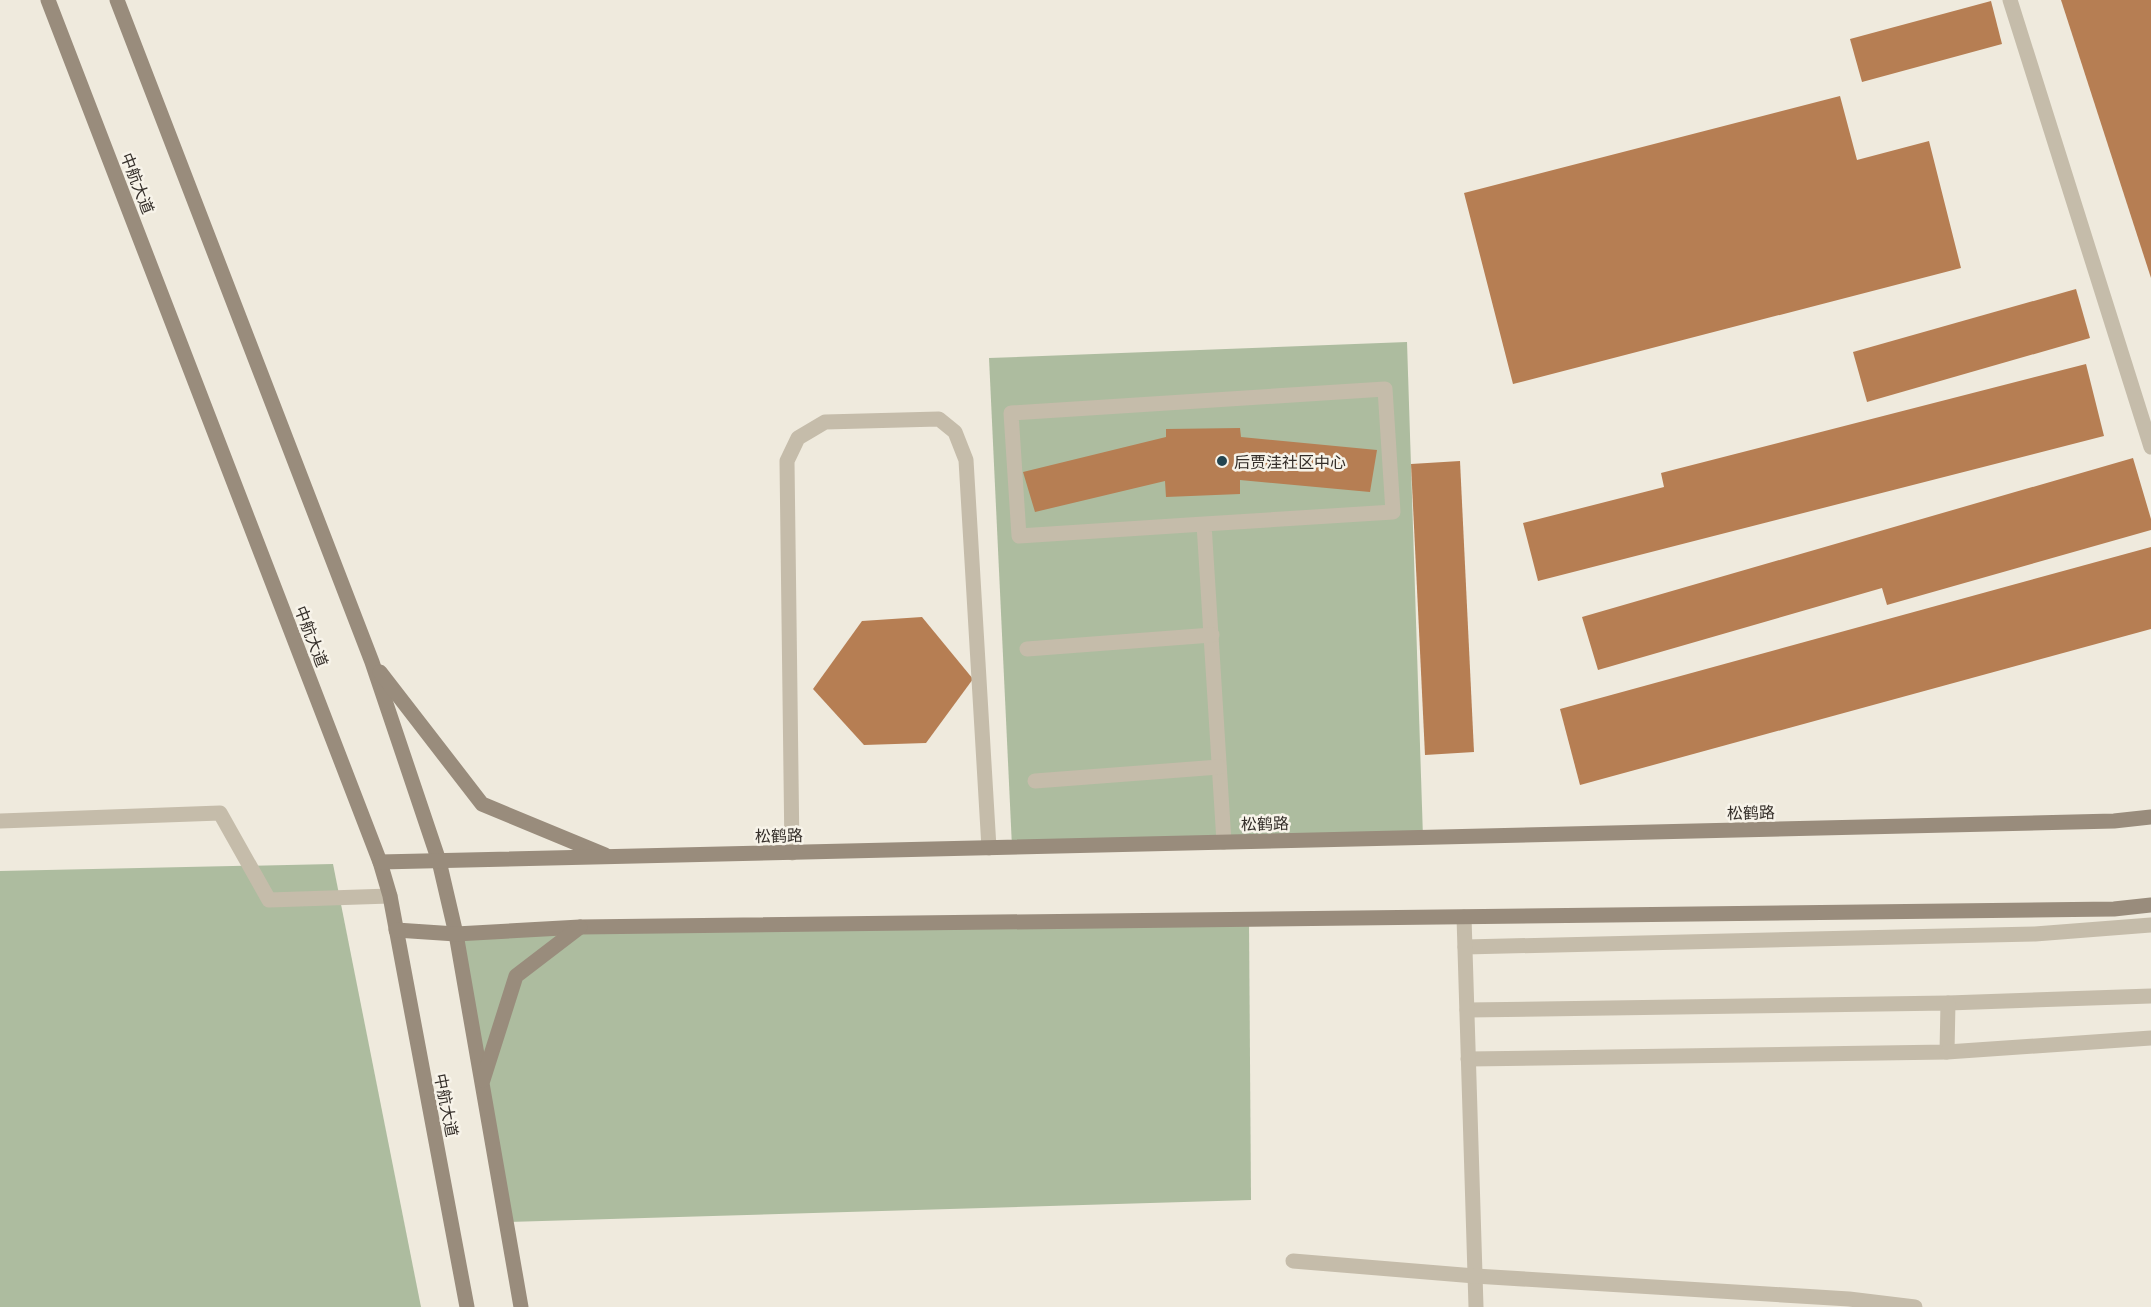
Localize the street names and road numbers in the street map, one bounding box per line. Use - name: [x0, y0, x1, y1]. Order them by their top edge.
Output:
- street label: 中航大道: [118, 150, 158, 216]
- street label: 中航大道: [292, 603, 332, 669]
- street label: 松鹤路: [1727, 802, 1775, 822]
- street label: 松鹤路: [1241, 813, 1289, 833]
- street label: 松鹤路: [755, 825, 803, 845]
- street label: 中航大道: [432, 1072, 462, 1138]

